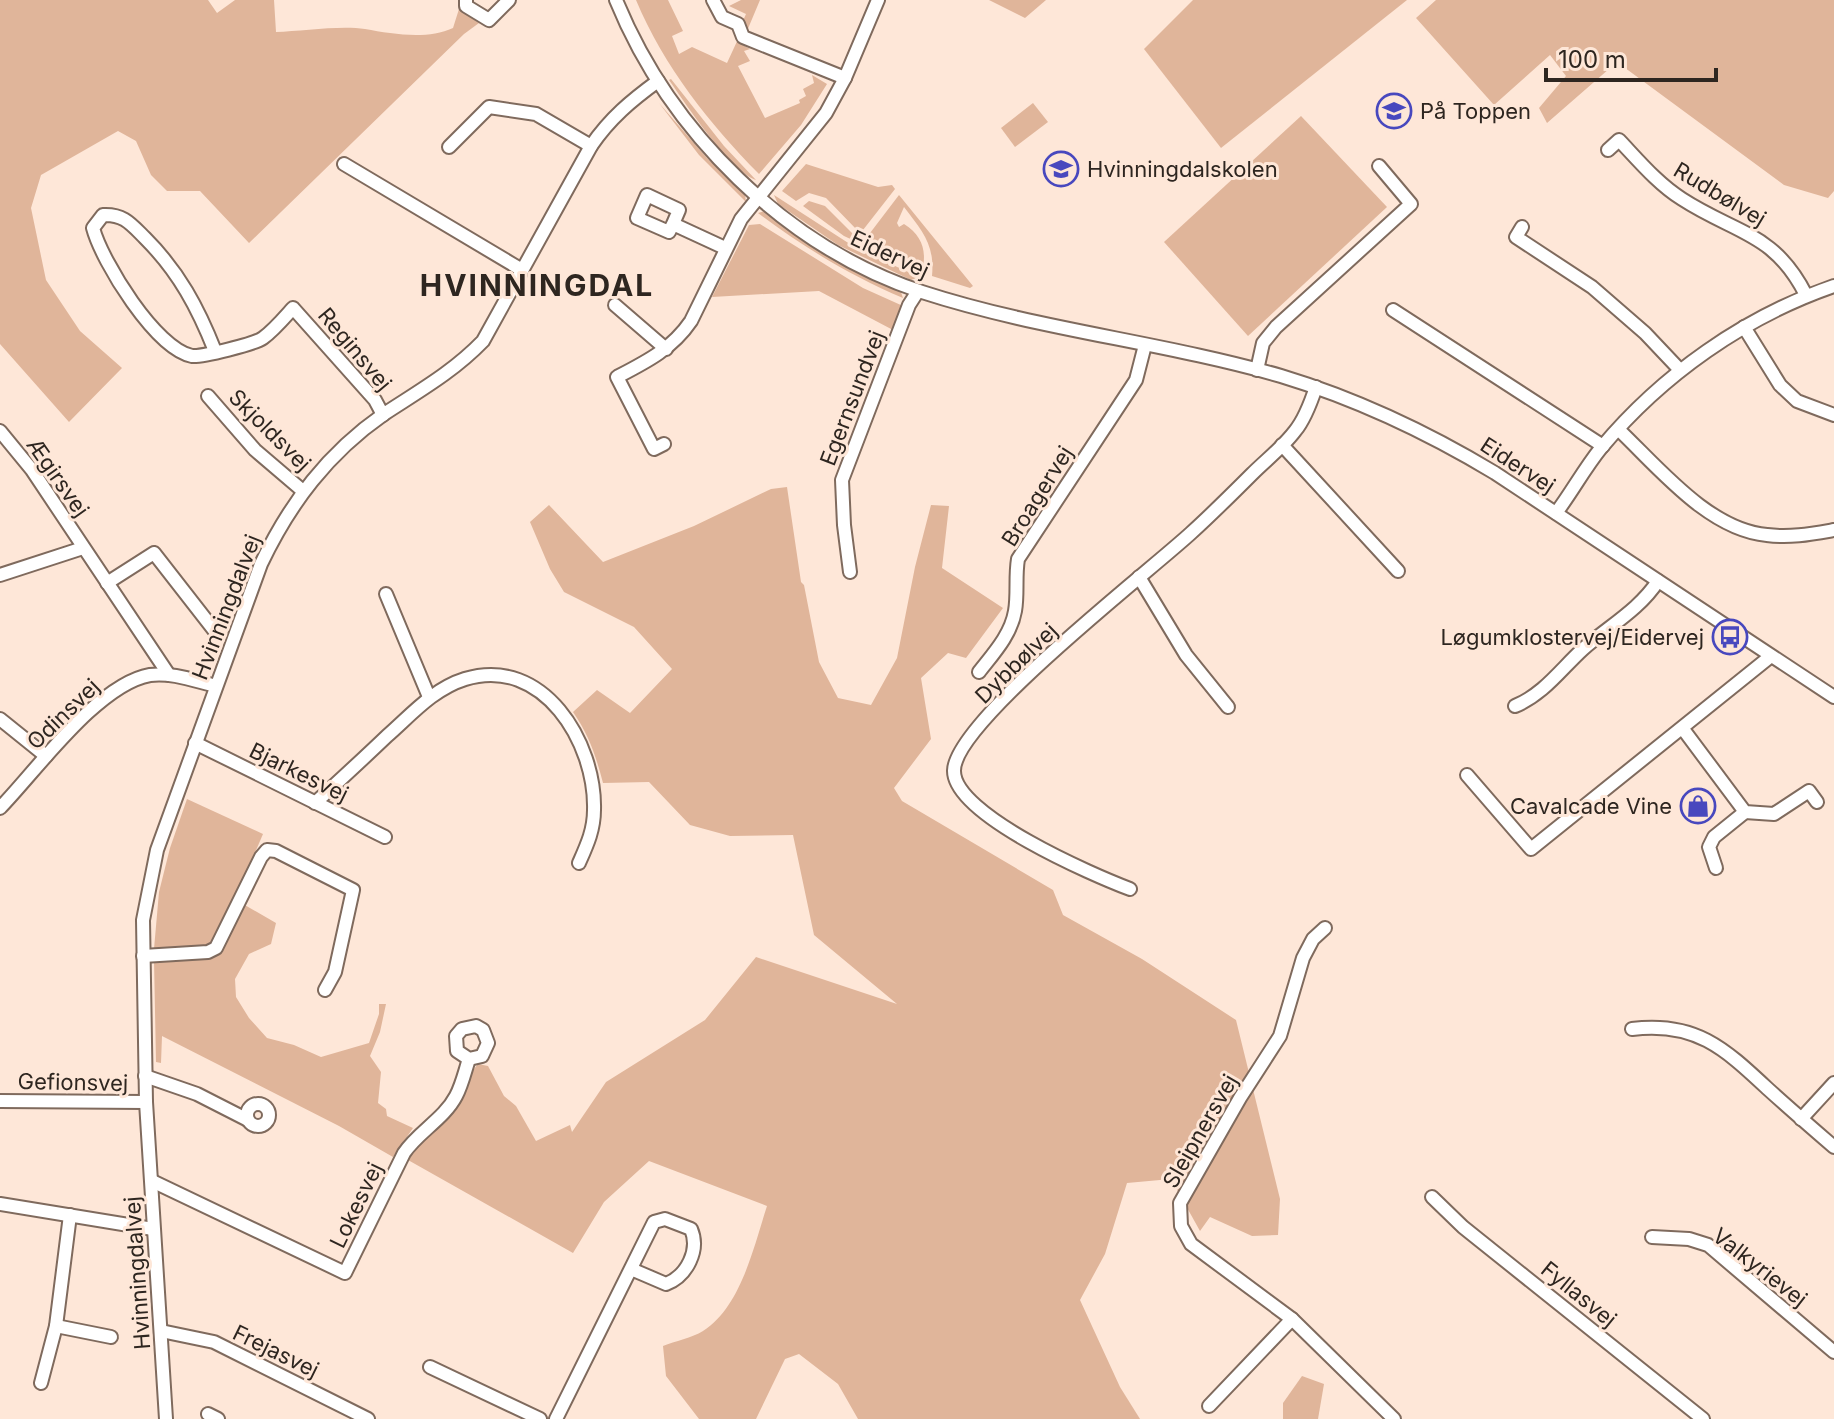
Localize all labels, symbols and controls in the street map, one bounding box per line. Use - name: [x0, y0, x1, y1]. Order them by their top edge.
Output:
- scale bar: [1546, 32, 1716, 82]
- text: 100 m: [1558, 45, 1626, 74]
- school or university icon: På Toppen: [1375, 92, 1413, 130]
- place label: På Toppen: [1420, 98, 1531, 124]
- school or university icon: Hvinningdalskolen: [1042, 150, 1080, 188]
- place label: Hvinningdalskolen: [1087, 156, 1278, 182]
- street label: Rudbølvej: [1669, 156, 1771, 232]
- street label: Eidervej: [847, 225, 933, 283]
- district label: HVINNINGDAL: [420, 267, 654, 303]
- street label: Reginsvej: [313, 302, 397, 396]
- street label: Egernsundvej: [814, 327, 890, 469]
- street label: Skjoldsvej: [224, 384, 316, 476]
- street label: Eidervej: [1476, 431, 1560, 499]
- street label: Ægirsvej: [21, 432, 95, 522]
- street label: Broagervej: [996, 441, 1078, 551]
- street label: Hvinningdalvej: [186, 531, 266, 683]
- street label: Dybbølvej: [970, 618, 1062, 708]
- bus stop icon: Løgumklostervej/Eidervej: [1711, 618, 1749, 656]
- place label: Løgumklostervej/Eidervej: [1440, 624, 1704, 650]
- street label: Odinsvej: [21, 673, 105, 755]
- street label: Bjarkesvej: [245, 737, 353, 807]
- shop icon: Cavalcade Vine: [1679, 787, 1717, 825]
- place label: Cavalcade Vine: [1510, 793, 1672, 819]
- street label: Gefionsvej: [17, 1068, 129, 1096]
- street label: Sleipnersvej: [1157, 1070, 1243, 1192]
- street label: Lokesvej: [324, 1158, 388, 1252]
- street label: Hvinningdalvej: [119, 1196, 155, 1350]
- street label: Valkyrievej: [1708, 1222, 1812, 1312]
- street label: Fyllasvej: [1536, 1256, 1622, 1332]
- street label: Frejasvej: [229, 1319, 323, 1383]

